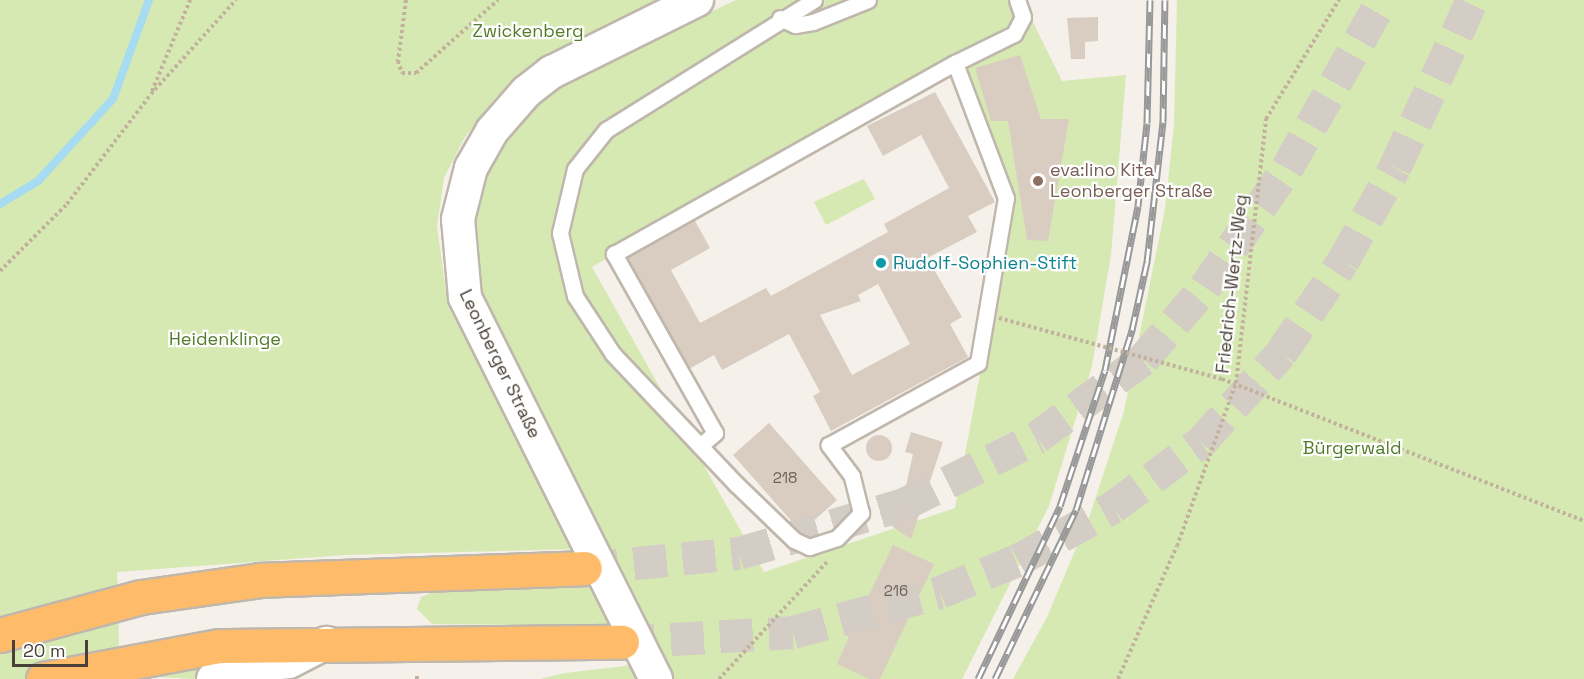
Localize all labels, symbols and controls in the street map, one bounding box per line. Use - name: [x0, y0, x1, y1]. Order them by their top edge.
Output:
- park label: Zwickenberg: [473, 20, 583, 42]
- place label: eva:lino Kita Leonberger Straße: [1050, 160, 1213, 202]
- marker: eva:lino Kita Leonberger Straße: [1031, 174, 1045, 188]
- street label: Friedrich-Wertz-Weg: [1212, 194, 1252, 374]
- place label: Rudolf-Sophien-Stift: [893, 252, 1077, 274]
- marker: Rudolf-Sophien-Stift: [874, 256, 888, 270]
- street label: Leonberger Straße: [455, 286, 545, 442]
- park label: Heidenklinge: [169, 328, 281, 350]
- park label: Bürgerwald: [1303, 437, 1401, 459]
- house number: 218: [773, 469, 797, 487]
- house number: 216: [884, 582, 908, 600]
- scale bar: [15, 628, 92, 666]
- text: 20 m: [23, 639, 66, 662]

